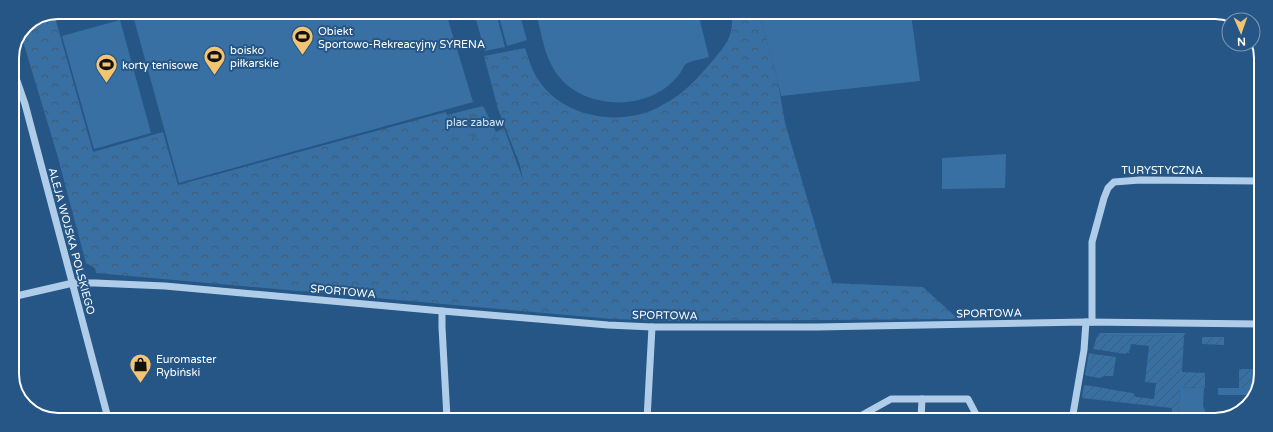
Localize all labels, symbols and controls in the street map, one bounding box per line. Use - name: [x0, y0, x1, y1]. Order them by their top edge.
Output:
- north arrow: [1221, 12, 1261, 52]
- sports icon: Obiekt Sportowo-Rekreacyjny SYRENA: [289, 24, 315, 57]
- place label: Obiekt Sportowo-Rekreacyjny SYRENA: [318, 25, 485, 51]
- text: N: [1237, 35, 1246, 48]
- sports icon: boisko piłkarskie: [201, 43, 227, 76]
- place label: boisko piłkarskie: [230, 44, 279, 70]
- sports icon: korty tenisowe: [94, 52, 120, 85]
- place label: korty tenisowe: [122, 59, 198, 72]
- park label: plac zabaw: [446, 116, 504, 129]
- street label: TURYSTYCZNA: [1121, 164, 1203, 177]
- street label: ALEJA WOJSKA POLSKIEGO: [46, 166, 97, 316]
- street label: SPORTOWA: [310, 282, 376, 301]
- street label: SPORTOWA: [956, 306, 1022, 321]
- street label: SPORTOWA: [632, 308, 698, 323]
- shop icon: Euromaster Rybiński: [127, 352, 153, 385]
- place label: Euromaster Rybiński: [156, 353, 217, 379]

